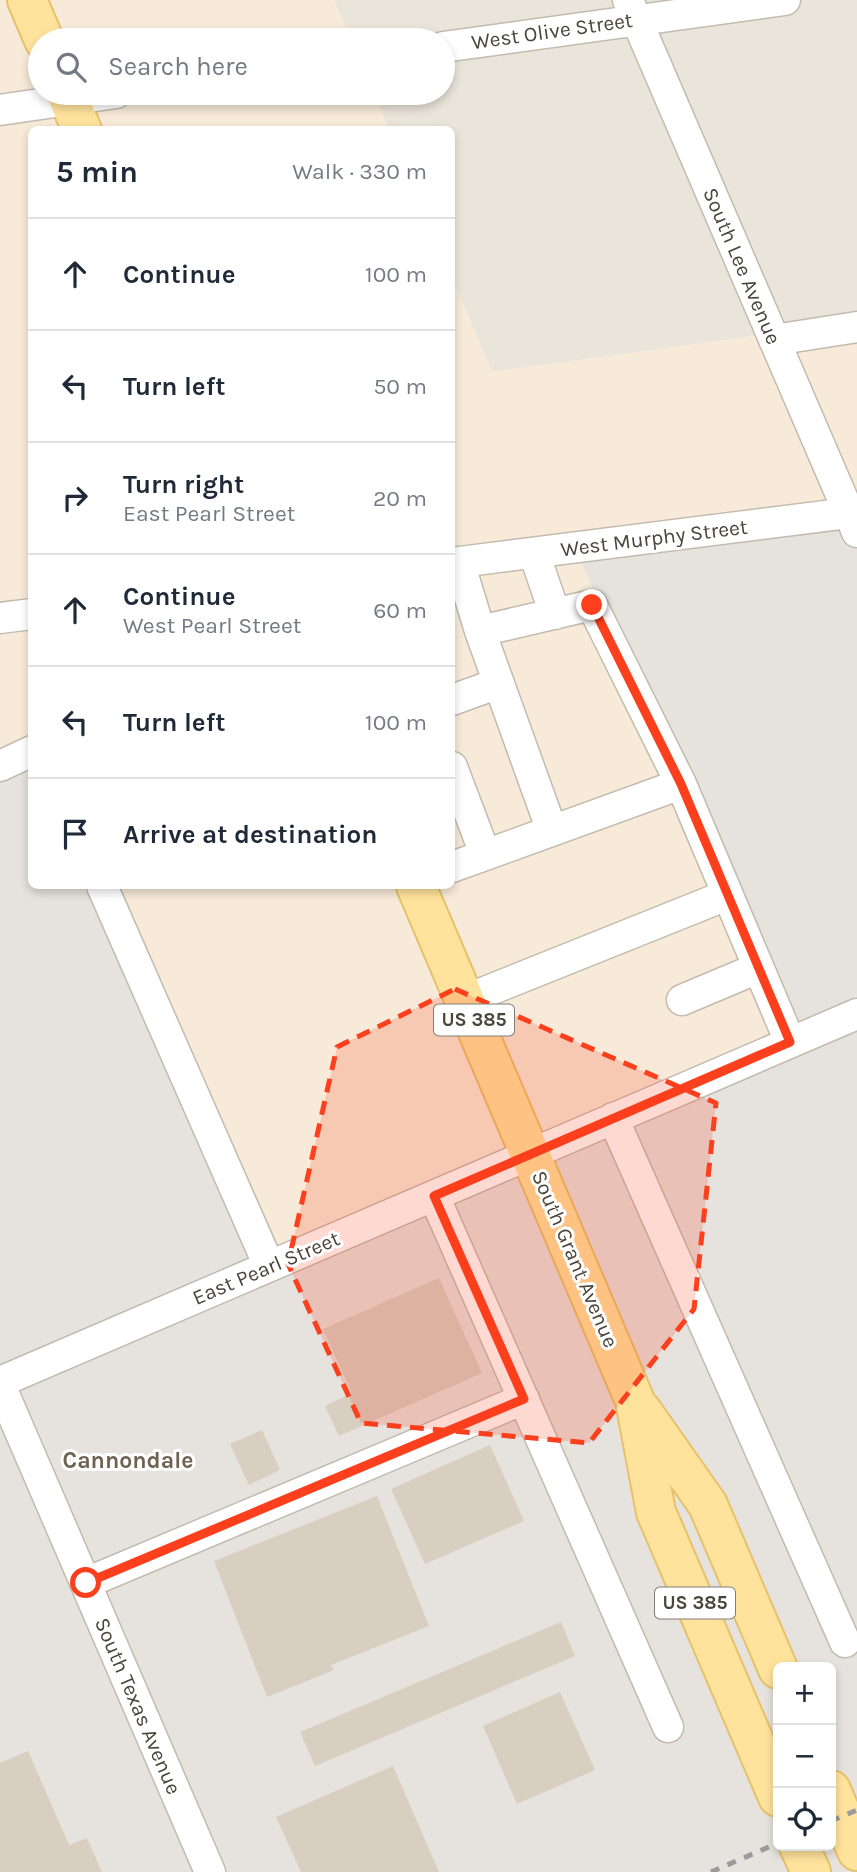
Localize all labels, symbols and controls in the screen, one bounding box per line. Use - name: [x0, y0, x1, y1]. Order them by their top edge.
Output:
- street label: West Olive Street: [470, 8, 634, 54]
- search box: [28, 28, 455, 105]
- icon: search: [52, 48, 90, 86]
- text: Search here: [108, 51, 248, 82]
- text: 5 min: [56, 154, 138, 190]
- text: Walk · 330 m: [292, 158, 427, 185]
- street label: South Lee Avenue: [698, 184, 786, 348]
- icon: ahead: [56, 255, 94, 293]
- text: Continue: [123, 259, 235, 290]
- text: 100 m: [365, 261, 427, 288]
- icon: left: [56, 367, 94, 405]
- text: Turn left: [123, 371, 225, 402]
- text: 50 m: [373, 373, 427, 400]
- text: Turn right: [123, 469, 244, 500]
- icon: right: [56, 479, 94, 517]
- text: 20 m: [373, 485, 427, 512]
- text: East Pearl Street: [123, 500, 295, 527]
- street label: West Murphy Street: [559, 515, 749, 561]
- text: Continue: [123, 581, 235, 612]
- route end: [576, 589, 607, 620]
- icon: ahead: [56, 591, 94, 629]
- text: 60 m: [373, 597, 427, 624]
- text: West Pearl Street: [123, 612, 301, 639]
- icon: left: [56, 703, 94, 741]
- text: Turn left: [123, 707, 225, 738]
- text: 100 m: [365, 709, 427, 736]
- icon: arrive: [56, 815, 94, 853]
- text: Arrive at destination: [123, 819, 377, 850]
- road number: US 385: [434, 1004, 514, 1036]
- street label: South Grant Avenue: [527, 1167, 623, 1351]
- street label: East Pearl Street: [189, 1226, 343, 1310]
- district label: Cannondale: [63, 1447, 193, 1474]
- route start: [70, 1567, 101, 1598]
- road number: US 385: [655, 1588, 735, 1618]
- street label: South Texas Avenue: [90, 1614, 186, 1798]
- map controls: [773, 1662, 836, 1851]
- button: +: [773, 1662, 836, 1725]
- button: −: [773, 1725, 836, 1788]
- button: locate: [773, 1788, 836, 1851]

